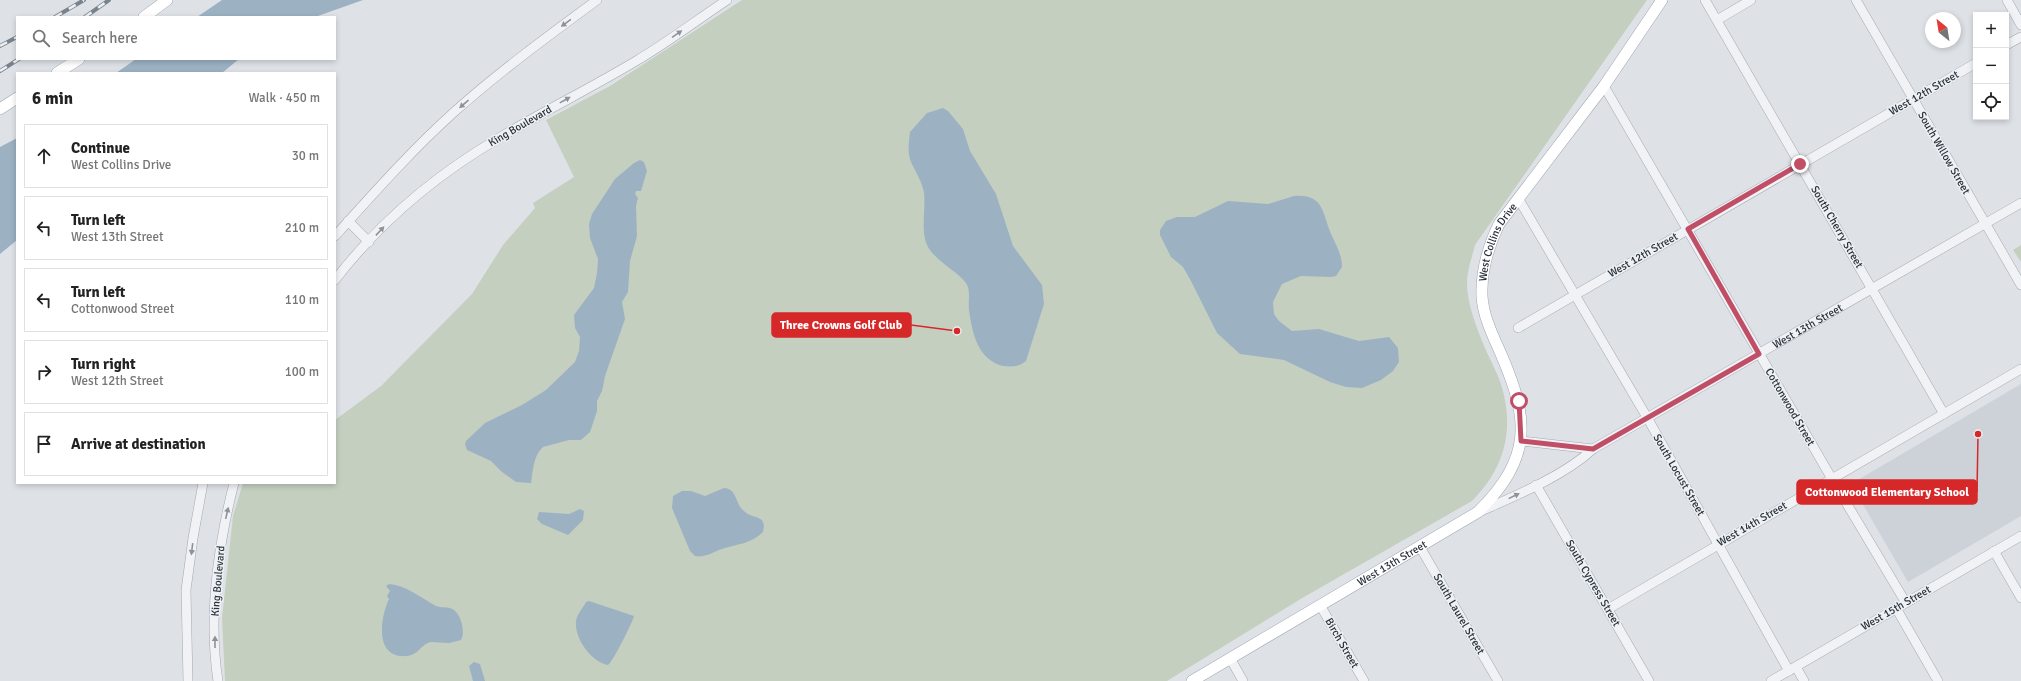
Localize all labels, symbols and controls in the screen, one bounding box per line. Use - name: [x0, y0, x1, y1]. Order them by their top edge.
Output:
- north arrow: [1925, 12, 1961, 48]
- map controls: [1973, 12, 2009, 120]
- button: +: [1973, 12, 2009, 48]
- search box: [16, 16, 336, 60]
- one-way arrow: [560, 19, 571, 27]
- icon: search: [30, 27, 52, 49]
- text: Search here: [62, 29, 138, 47]
- one-way arrow: [672, 30, 682, 38]
- button: −: [1973, 48, 2009, 84]
- street label: West 12th Street: [1887, 68, 1961, 118]
- button: locate: [1973, 84, 2009, 120]
- text: 6 min: [32, 88, 73, 109]
- text: Walk · 450 m: [249, 90, 320, 106]
- one-way arrow: [560, 97, 571, 104]
- one-way arrow: [459, 99, 469, 108]
- street label: King Boulevard: [486, 103, 554, 149]
- street label: South Willow Street: [1915, 109, 1973, 197]
- text: Continue: [71, 139, 130, 157]
- icon: ahead: [33, 145, 55, 167]
- text: 30 m: [292, 148, 319, 164]
- route end: [1791, 155, 1809, 173]
- text: West Collins Drive: [71, 157, 171, 173]
- street label: South Cherry Street: [1808, 184, 1866, 271]
- street label: West Collins Drive: [1476, 200, 1519, 282]
- text: Turn left: [71, 211, 125, 229]
- icon: left: [33, 217, 55, 239]
- text: 210 m: [285, 220, 319, 236]
- one-way arrow: [375, 225, 384, 236]
- text: West 13th Street: [71, 229, 164, 245]
- street label: West 12th Street: [1606, 230, 1680, 280]
- text: Turn left: [71, 283, 125, 301]
- icon: left: [33, 289, 55, 311]
- text: 110 m: [285, 292, 319, 308]
- text: Cottonwood Street: [71, 301, 174, 317]
- street label: West 13th Street: [1770, 301, 1845, 351]
- callout: Three Crowns Golf Club: [772, 313, 911, 337]
- text: Three Crowns Golf Club: [780, 318, 903, 333]
- text: Turn right: [71, 355, 136, 373]
- icon: right: [33, 361, 55, 383]
- text: 100 m: [285, 364, 319, 380]
- street label: Cottonwood Street: [1762, 366, 1818, 448]
- text: West 12th Street: [71, 373, 164, 389]
- route start: [1510, 392, 1528, 410]
- street label: South Locust Street: [1650, 432, 1708, 518]
- icon: arrive: [33, 433, 55, 455]
- text: Arrive at destination: [71, 435, 206, 453]
- callout: Cottonwood Elementary School: [1797, 480, 1977, 504]
- text: Cottonwood Elementary School: [1805, 485, 1969, 500]
- one-way arrow: [1508, 493, 1519, 499]
- street label: West 14th Street: [1715, 499, 1789, 549]
- one-way arrow: [224, 507, 230, 519]
- street label: West 13th Street: [1355, 537, 1429, 589]
- street label: South Cypress Street: [1563, 537, 1623, 629]
- one-way arrow: [188, 543, 195, 555]
- street label: King Boulevard: [208, 545, 228, 617]
- street label: South Laurel Street: [1431, 571, 1487, 657]
- street label: West 15th Street: [1859, 583, 1933, 633]
- street label: Birch Street: [1322, 616, 1362, 671]
- one-way arrow: [212, 635, 218, 648]

